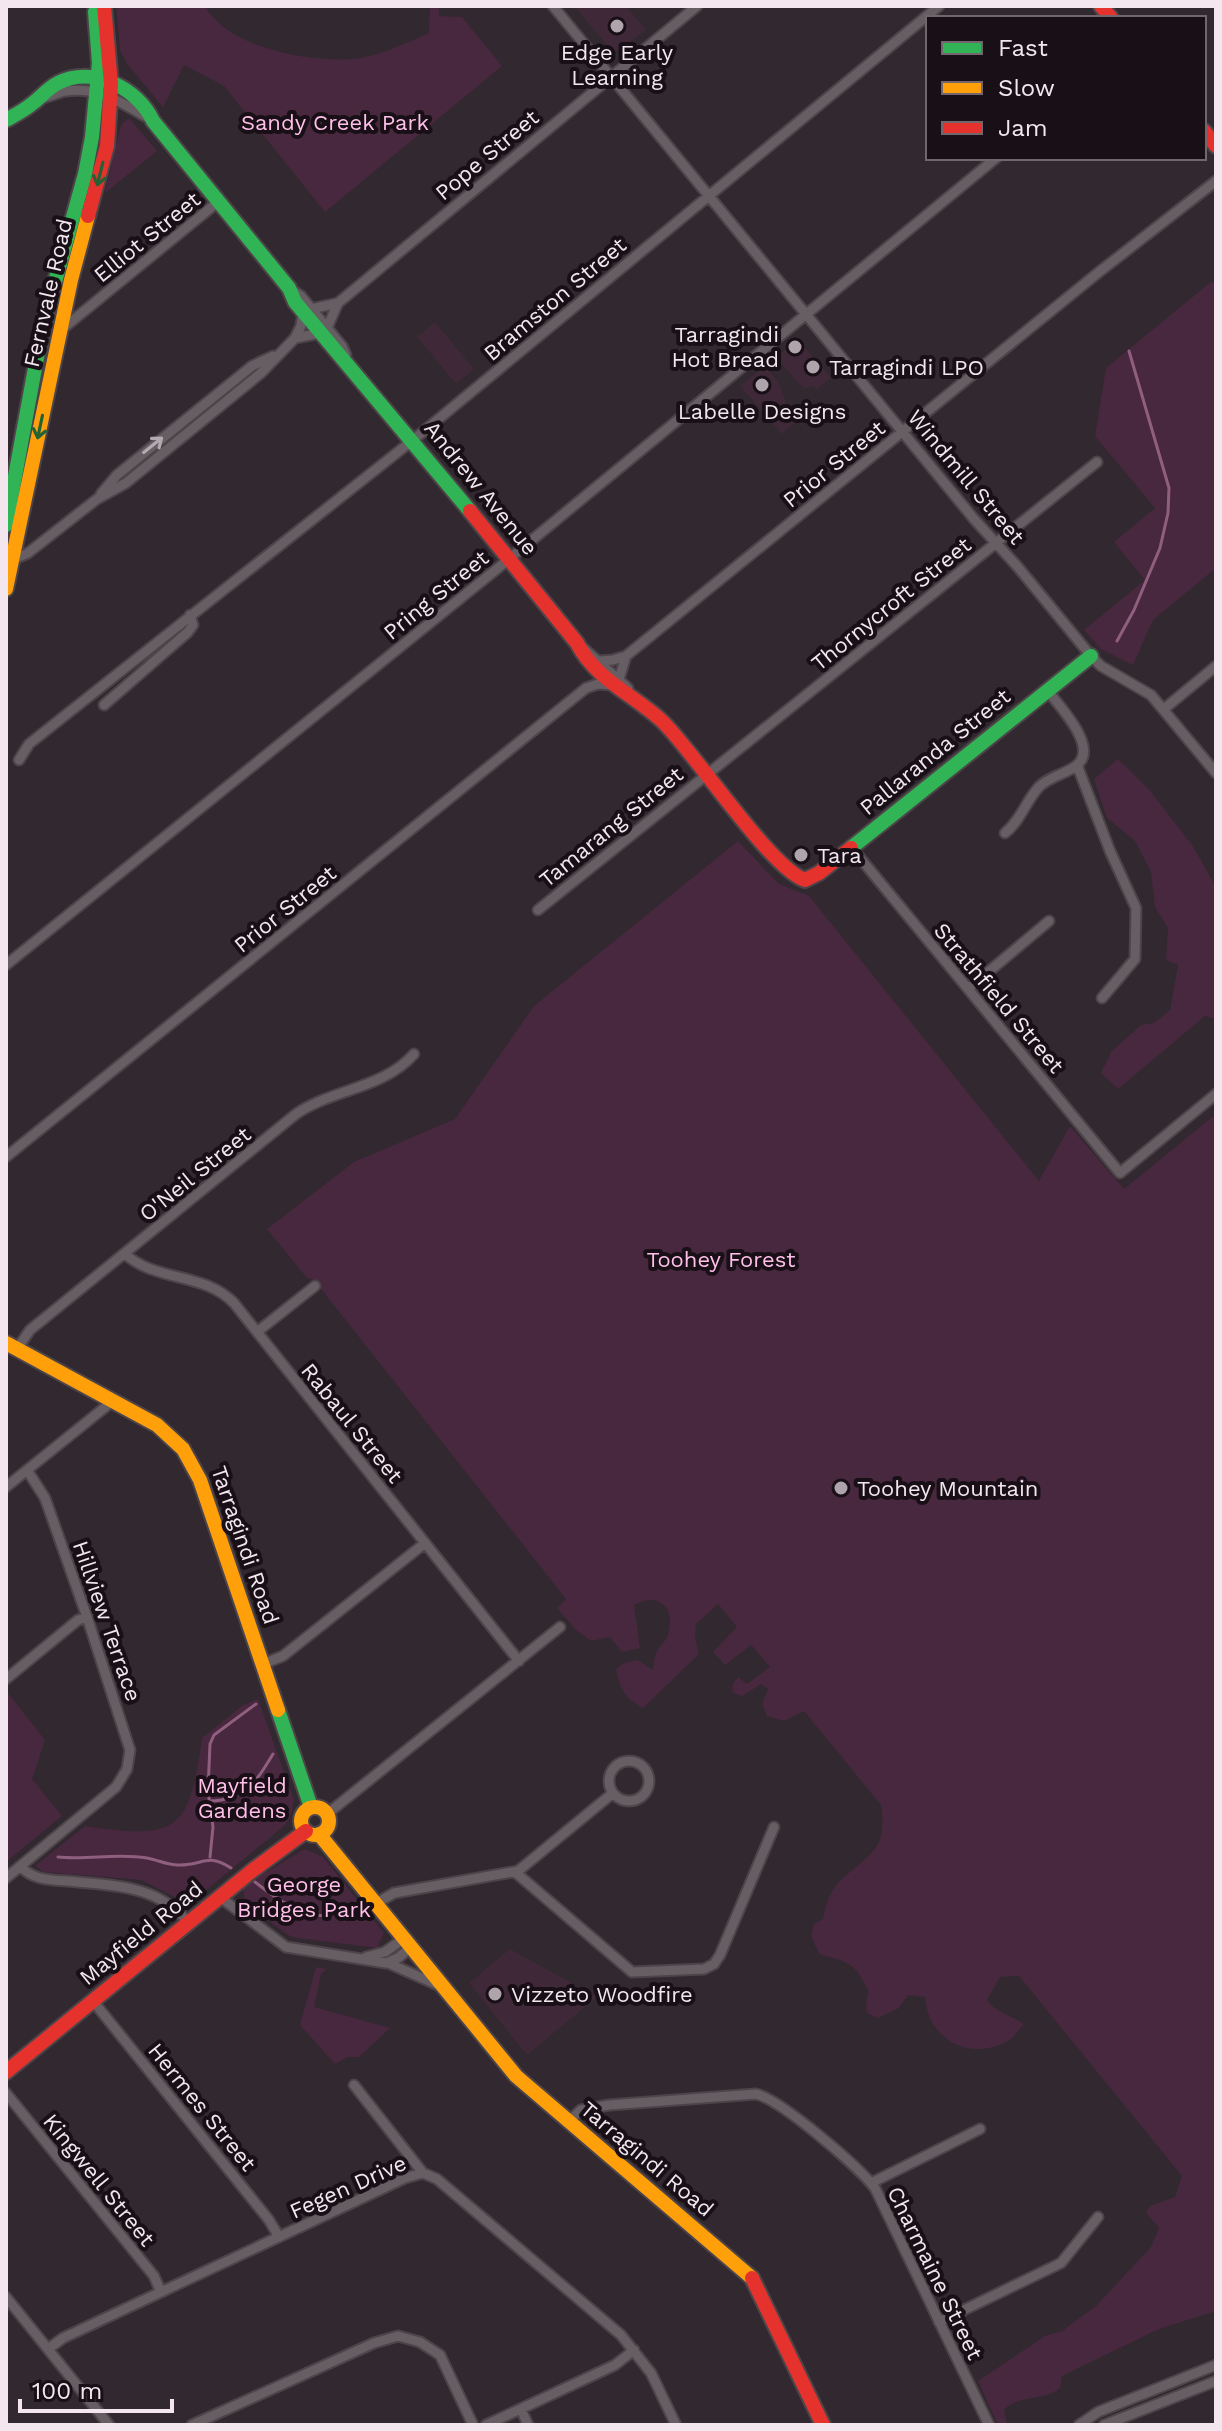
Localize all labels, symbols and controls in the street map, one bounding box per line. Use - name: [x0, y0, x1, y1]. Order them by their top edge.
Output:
- legend: [926, 16, 1206, 160]
- marker: Edge Early Learning: [608, 17, 626, 35]
- text: Fast: [998, 34, 1048, 62]
- place label: Edge Early Learning: [561, 40, 674, 90]
- text: Slow: [998, 74, 1055, 102]
- street label: Pope Street: [430, 105, 544, 205]
- park label: Sandy Creek Park: [241, 110, 429, 135]
- text: Jam: [998, 114, 1048, 142]
- one-way arrow: [92, 161, 107, 187]
- street label: Elliot Street: [89, 187, 205, 287]
- street label: Fernvale Road: [19, 216, 77, 370]
- street label: Bramston Street: [479, 232, 631, 366]
- place label: Tarragindi Hot Bread: [671, 322, 779, 372]
- marker: Tarragindi Hot Bread: [786, 338, 804, 356]
- place label: Tarragindi LPO: [829, 355, 984, 380]
- marker: Tarragindi LPO: [804, 358, 822, 376]
- marker: Labelle Designs: [753, 376, 771, 394]
- place label: Labelle Designs: [678, 399, 846, 424]
- street label: Windmill Street: [903, 405, 1029, 549]
- one-way arrow: [32, 414, 47, 439]
- street label: Prior Street: [778, 415, 890, 513]
- street label: Andrew Avenue: [419, 416, 543, 560]
- one-way arrow: [142, 437, 163, 454]
- street label: Thornycroft Street: [806, 532, 976, 676]
- street label: Pring Street: [379, 545, 493, 645]
- street label: Pallaranda Street: [855, 684, 1015, 820]
- street label: Tamarang Street: [534, 762, 688, 892]
- place label: Tara: [817, 843, 862, 868]
- marker: Tara: [792, 846, 810, 864]
- street label: Prior Street: [229, 860, 341, 958]
- street label: Strathfield Street: [929, 918, 1069, 1078]
- street label: O'Neil Street: [134, 1122, 256, 1226]
- park label: Toohey Forest: [647, 1247, 795, 1272]
- street label: Rabaul Street: [296, 1358, 408, 1488]
- street label: Tarragindi Road: [206, 1463, 284, 1627]
- place label: Toohey Mountain: [857, 1476, 1038, 1501]
- marker: Toohey Mountain: [832, 1479, 850, 1497]
- street label: Hillview Terrace: [68, 1537, 146, 1705]
- park label: Mayfield Gardens: [197, 1773, 287, 1823]
- park label: George Bridges Park: [237, 1872, 371, 1922]
- street label: Mayfield Road: [75, 1876, 207, 1990]
- place label: Vizzeto Woodfire: [511, 1982, 693, 2007]
- marker: Vizzeto Woodfire: [486, 1985, 504, 2003]
- street label: Hermes Street: [143, 2038, 261, 2176]
- street label: Tarragindi Road: [576, 2096, 718, 2222]
- street label: Kingwell Street: [38, 2109, 160, 2251]
- street label: Fegen Drive: [286, 2150, 410, 2224]
- street label: Charmaine Street: [882, 2182, 988, 2364]
- scale bar: [20, 2363, 172, 2413]
- text: 100 m: [32, 2377, 102, 2405]

